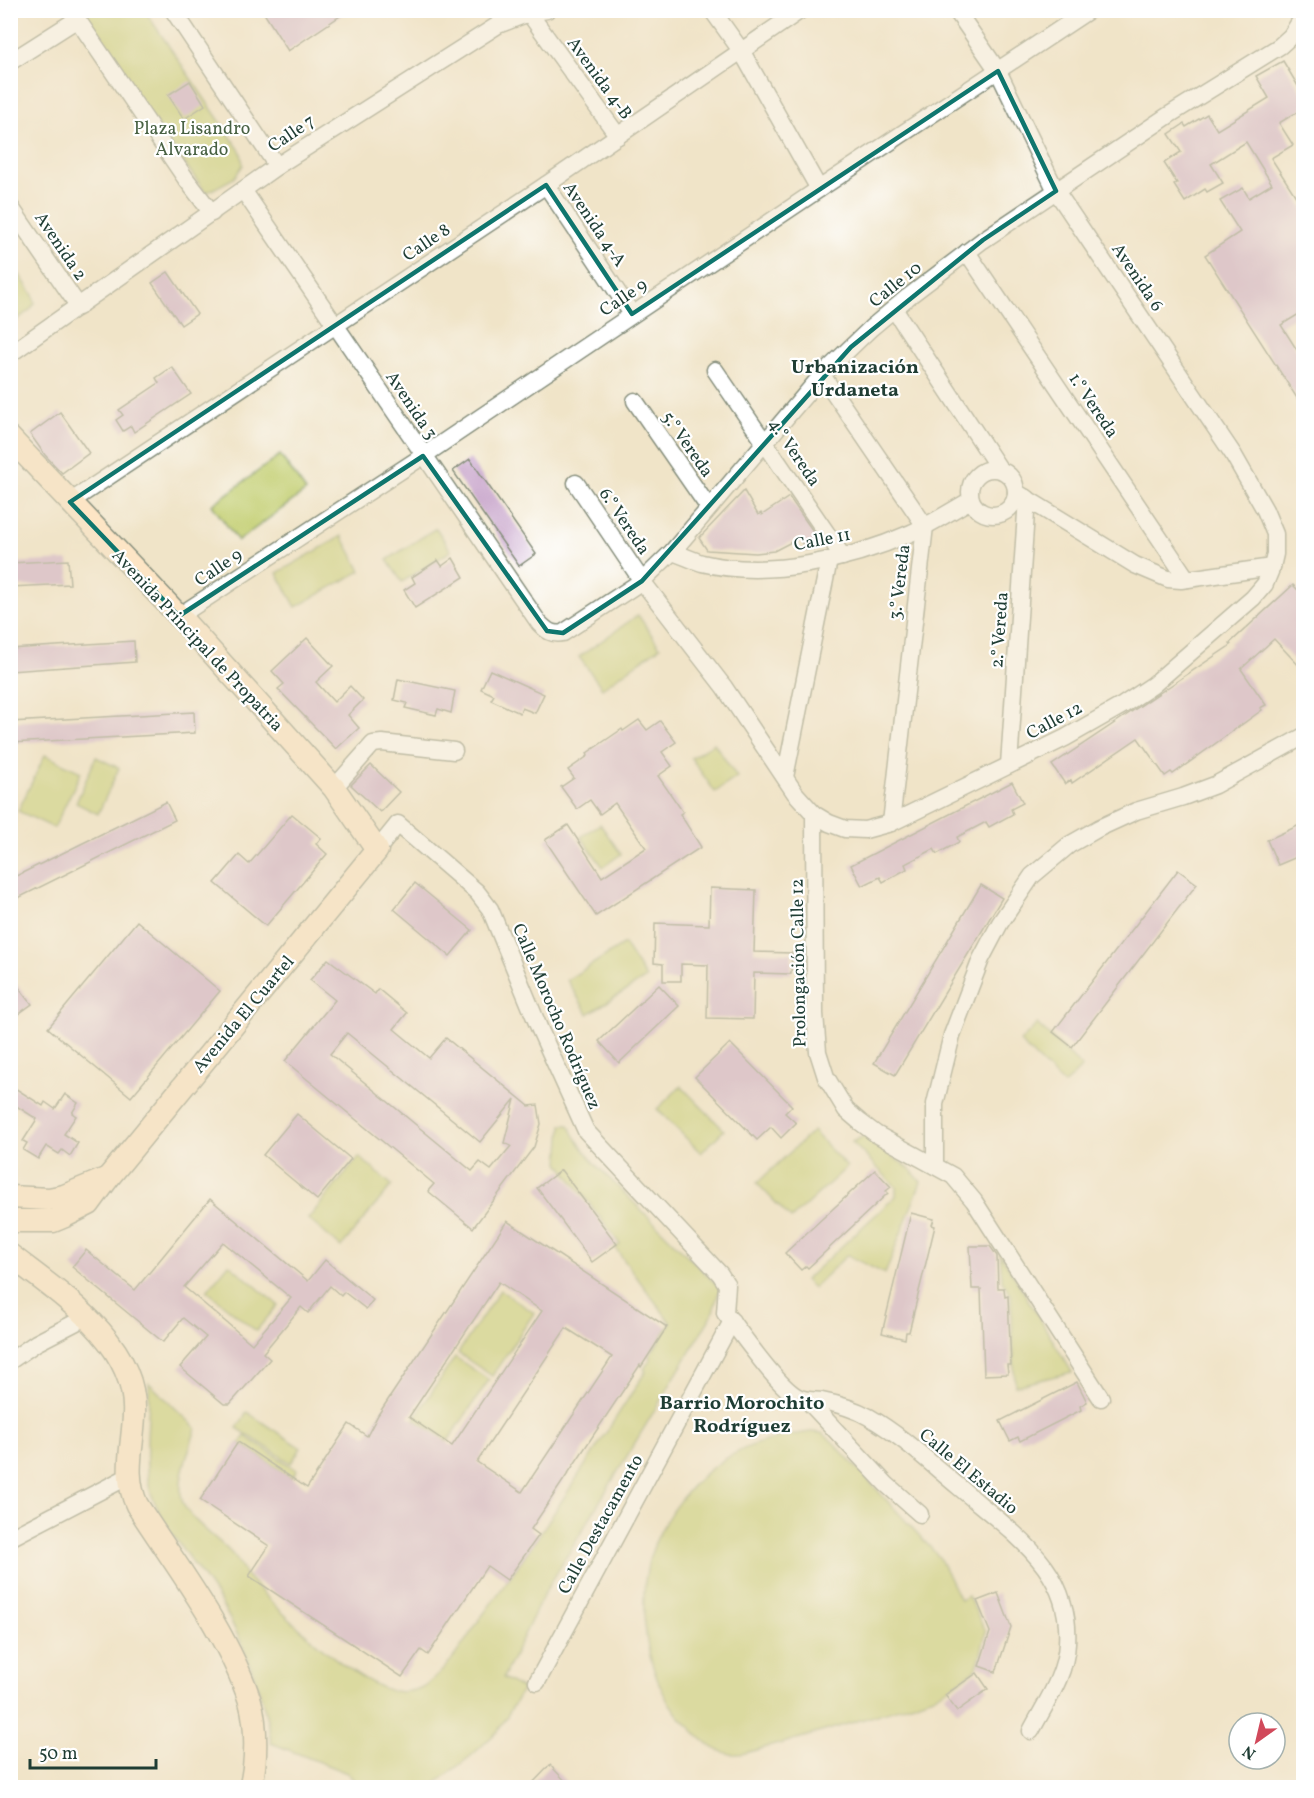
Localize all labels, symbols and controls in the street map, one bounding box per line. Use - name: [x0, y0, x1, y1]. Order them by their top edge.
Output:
- street label: Avenida 4-B: [560, 32, 637, 125]
- street label: Calle 7: [263, 109, 321, 159]
- park label: Plaza Lisandro Alvarado: [134, 117, 250, 163]
- street label: Avenida 4-A: [556, 177, 632, 273]
- street label: Avenida 2: [28, 208, 92, 286]
- street label: Calle 8: [398, 218, 456, 268]
- street label: Avenida 6: [1105, 239, 1169, 317]
- street label: Calle 10: [864, 256, 928, 314]
- street label: Calle 9: [595, 273, 653, 323]
- district label: Urbanización Urdaneta: [791, 354, 919, 405]
- street label: Avenida 3: [379, 367, 443, 445]
- street label: 1.° Vereda: [1062, 368, 1124, 443]
- street label: 5.° Vereda: [655, 407, 719, 483]
- street label: 4.° Vereda: [762, 414, 826, 492]
- street label: 6.° Vereda: [592, 483, 655, 560]
- street label: Calle 11: [792, 523, 853, 558]
- street label: Calle 9: [190, 543, 248, 593]
- street label: 3.° Vereda: [883, 543, 918, 621]
- street label: Avenida Principal de Propatria: [105, 544, 288, 738]
- street label: 2.° Vereda: [985, 591, 1016, 669]
- street label: Calle 12: [1022, 696, 1087, 747]
- street label: Prolongación Calle 12: [786, 878, 813, 1048]
- street label: Calle Morocho Rodríguez: [505, 920, 606, 1113]
- street label: Avenida El Cuartel: [187, 951, 301, 1079]
- district label: Barrio Morochito Rodríguez: [660, 1390, 824, 1441]
- street label: Calle El Estadio: [913, 1423, 1023, 1521]
- street label: Calle Destacamento: [553, 1450, 650, 1599]
- north arrow: [1227, 1711, 1287, 1771]
- scale bar: [30, 1732, 156, 1770]
- text: N: [1238, 1739, 1261, 1764]
- text: 50 m: [39, 1742, 78, 1767]

